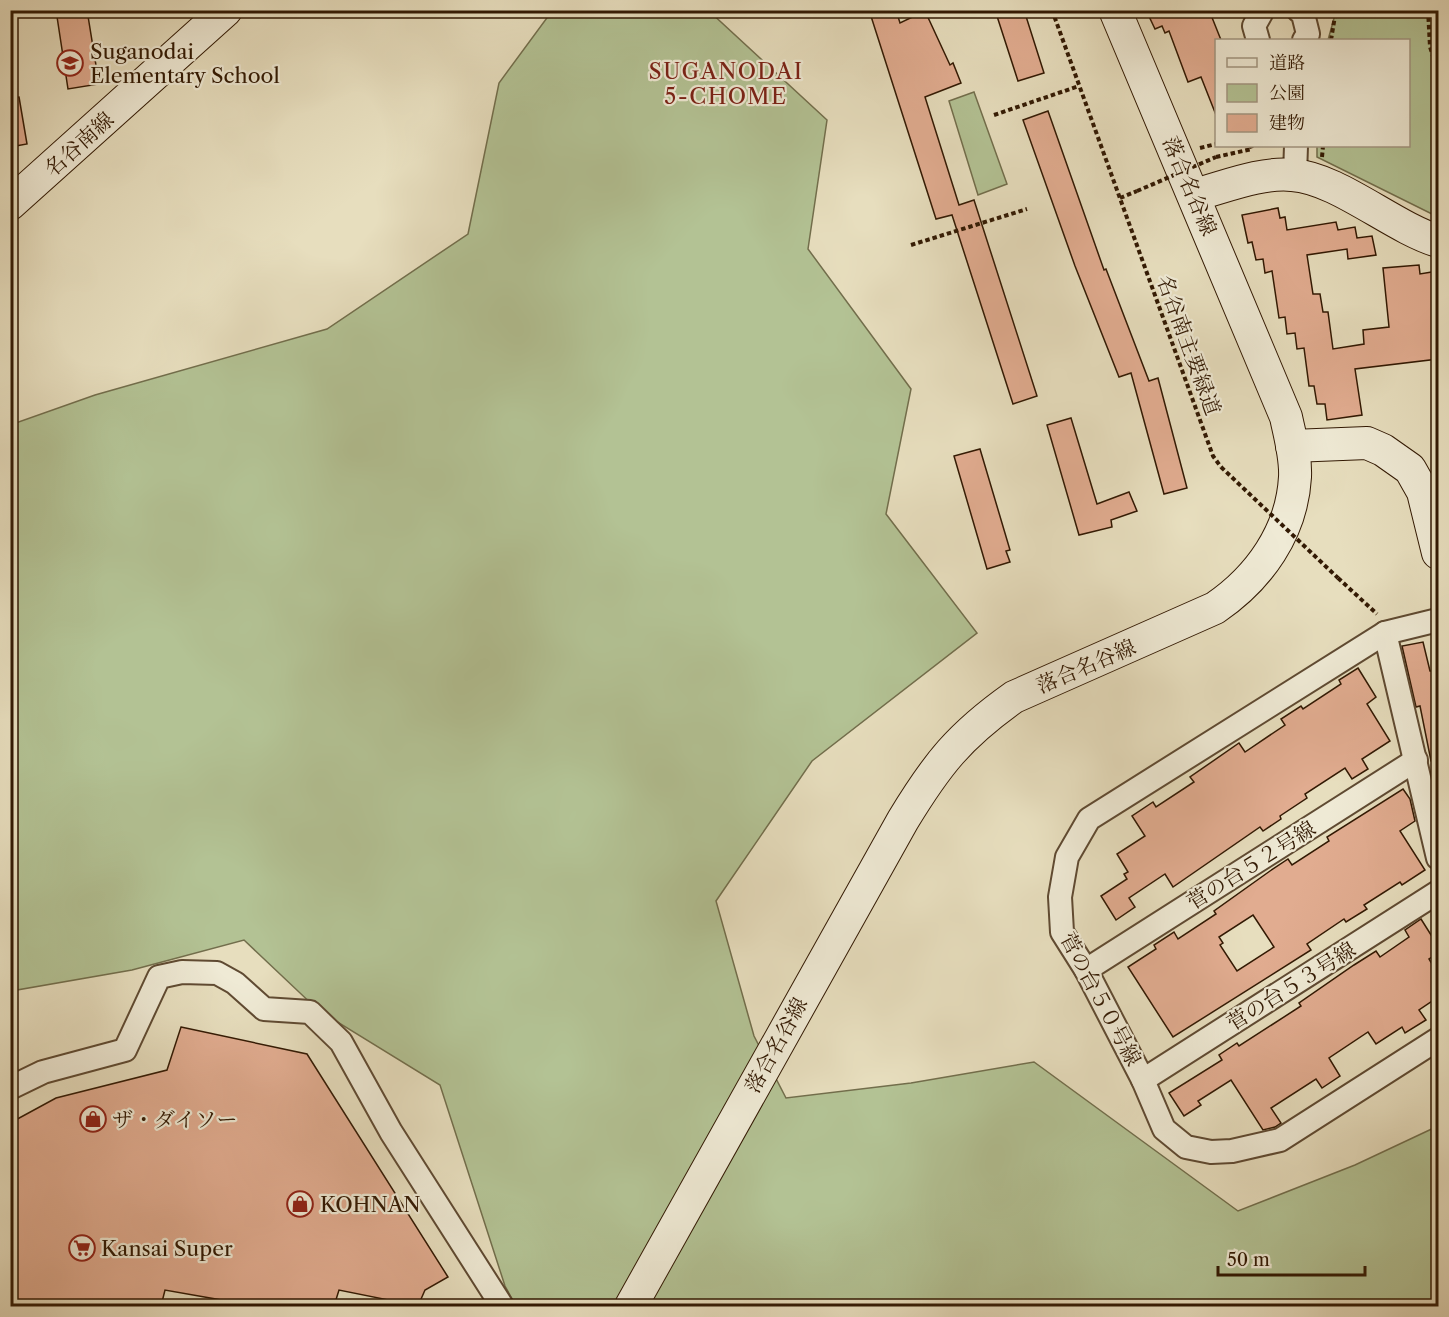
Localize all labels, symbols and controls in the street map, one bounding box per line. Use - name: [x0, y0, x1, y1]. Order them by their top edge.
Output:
- place label: Suganodai Elementary School: [90, 39, 280, 88]
- legend: [1215, 39, 1410, 147]
- school or university icon: Suganodai Elementary School: [55, 48, 85, 78]
- text: 道路: [1269, 52, 1305, 74]
- district label: SUGANODAI 5-CHOME: [649, 58, 803, 110]
- text: 公園: [1269, 82, 1305, 104]
- street label: 名谷南線: [39, 107, 119, 181]
- text: 建物: [1269, 112, 1305, 134]
- street label: 落合名谷線: [1158, 133, 1222, 239]
- street label: 名谷南主要緑道: [1152, 272, 1226, 418]
- street label: 落合名谷線: [1033, 634, 1139, 698]
- street label: 菅の台５２号線: [1182, 815, 1320, 915]
- street label: 菅の台５０号線: [1055, 928, 1147, 1070]
- street label: 菅の台５３号線: [1222, 936, 1360, 1036]
- street label: 落合名谷線: [740, 993, 812, 1097]
- shop icon: ザ・ダイソー: [78, 1104, 108, 1134]
- place label: ザ・ダイソー: [112, 1107, 238, 1132]
- shop icon: KOHNAN: [285, 1189, 315, 1219]
- place label: KOHNAN: [320, 1192, 421, 1217]
- supermarket icon: Kansai Super: [67, 1233, 97, 1263]
- place label: Kansai Super: [101, 1236, 233, 1261]
- scale bar: [1218, 1239, 1365, 1277]
- text: 50 m: [1227, 1249, 1270, 1271]

